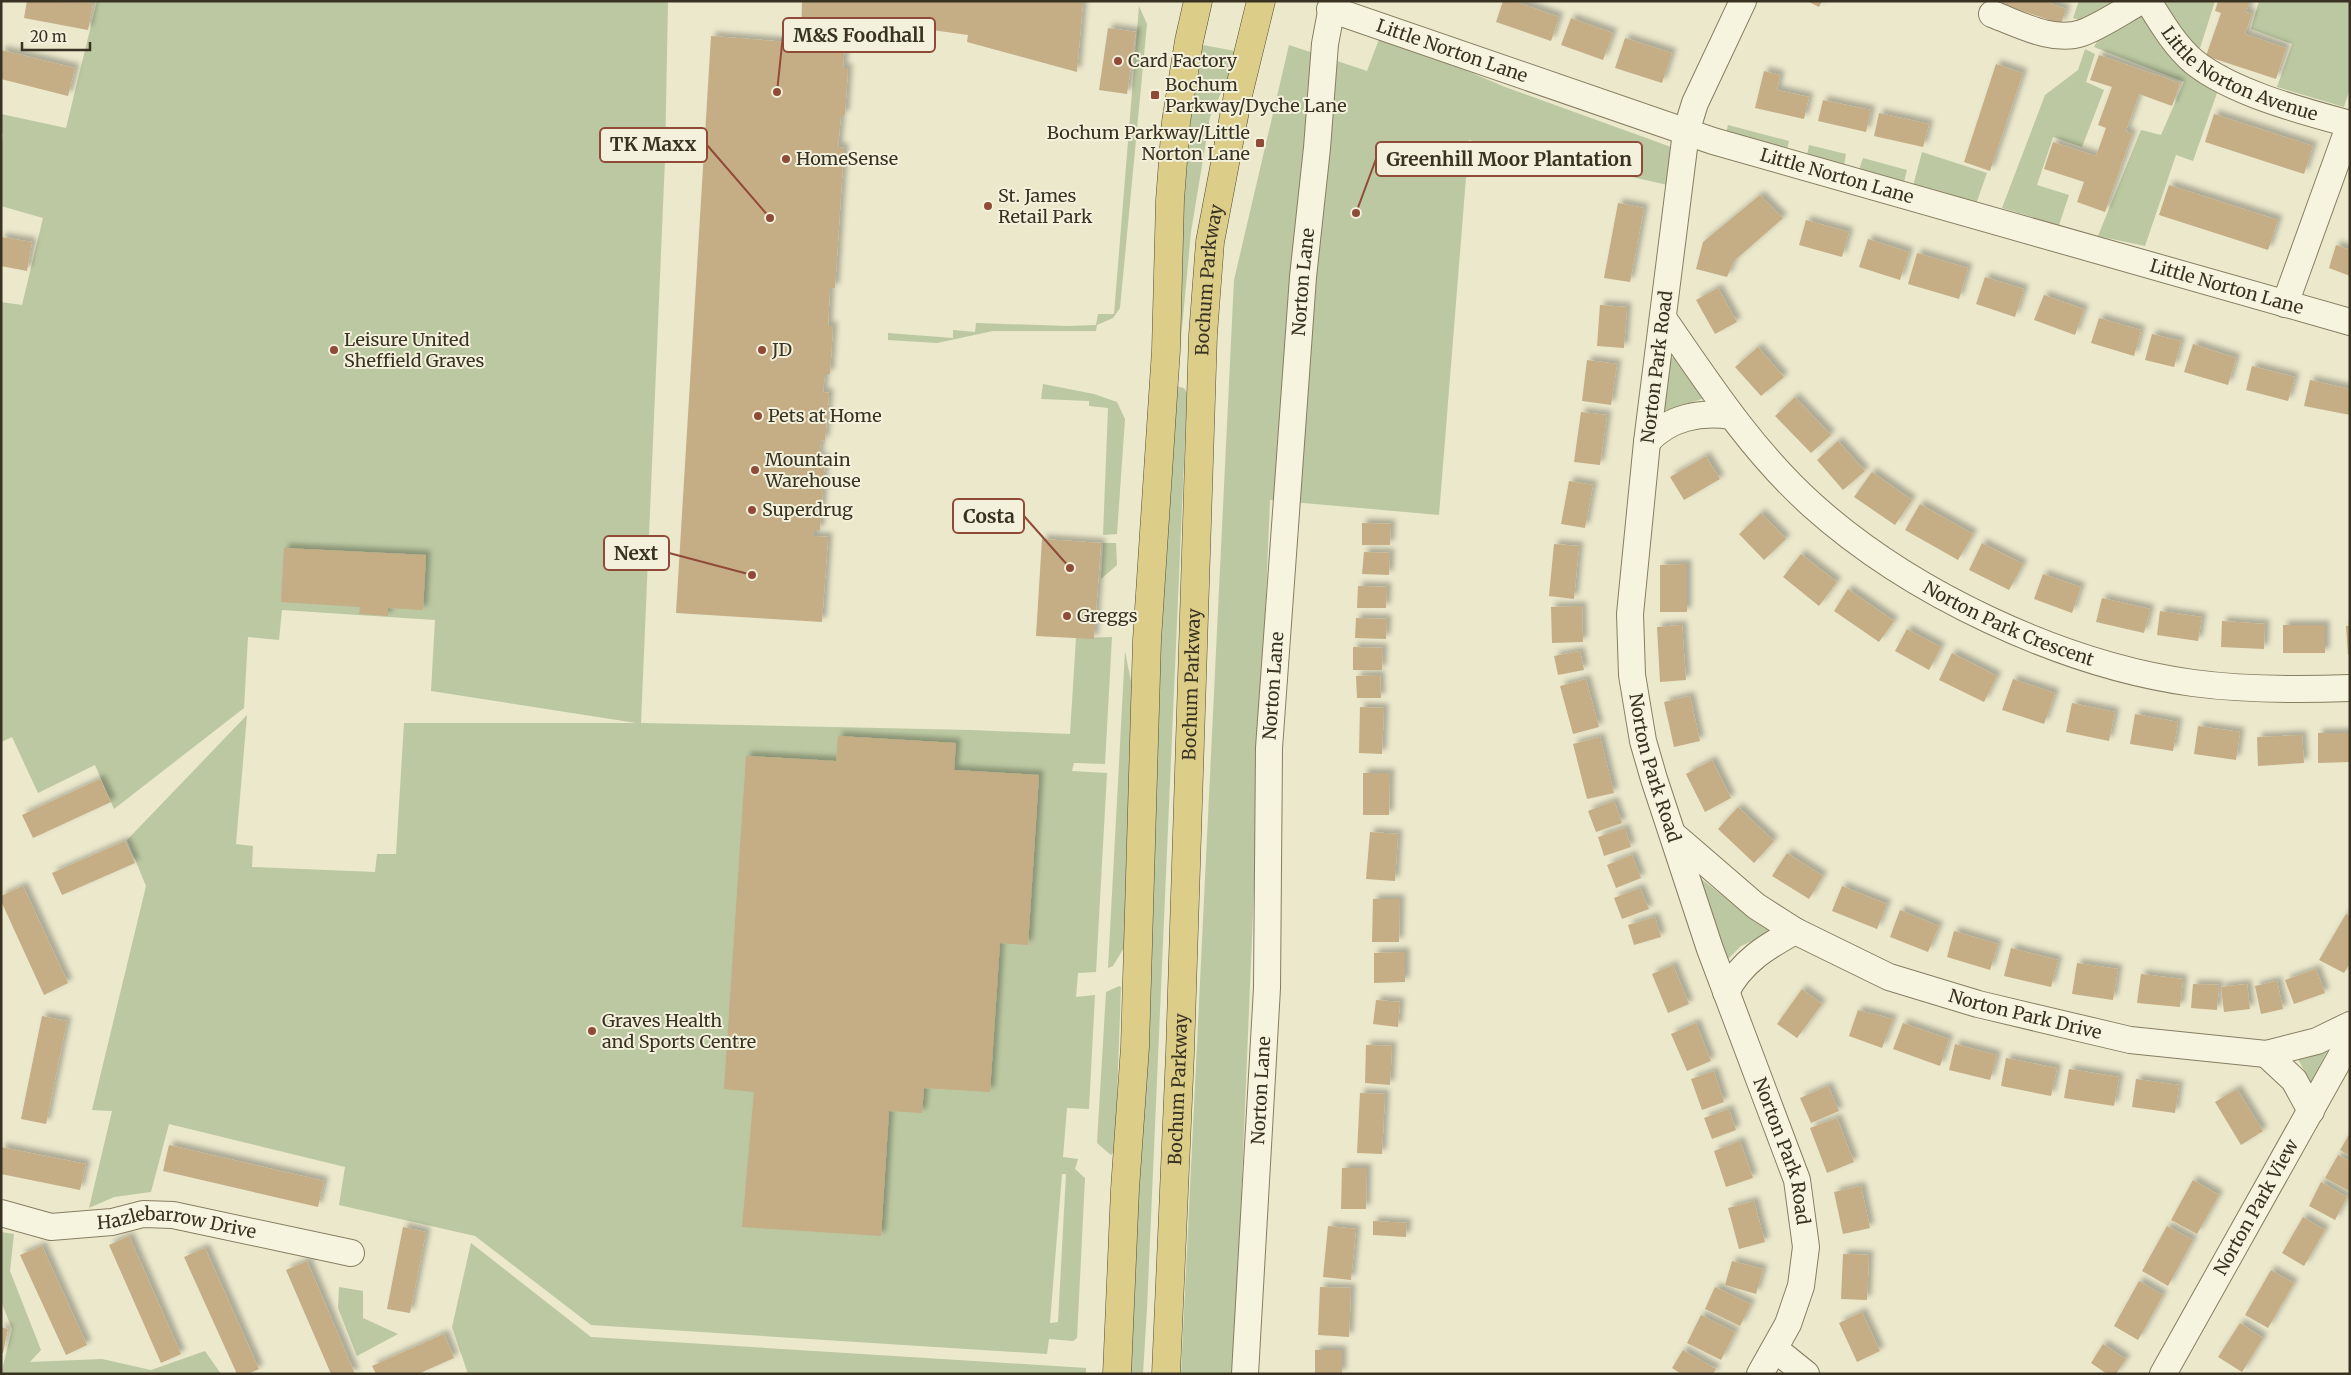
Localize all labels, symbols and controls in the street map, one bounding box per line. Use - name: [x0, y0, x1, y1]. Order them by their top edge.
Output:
- street label: Little Norton Lane: [1373, 14, 1531, 87]
- callout: M&S Foodhall: [783, 18, 935, 52]
- scale bar: [22, 20, 90, 52]
- street label: Little Norton Avenue: [2156, 22, 2320, 126]
- text: M&S Foodhall: [793, 23, 925, 47]
- text: 20 m: [30, 27, 67, 46]
- place label: Card Factory: [1128, 49, 1238, 72]
- marker: Card Factory: [1112, 55, 1124, 67]
- place label: Bochum Parkway/Dyche Lane: [1165, 73, 1347, 117]
- marker: Bochum Parkway/Dyche Lane: [1149, 89, 1161, 101]
- place label: Bochum Parkway/Little Norton Lane: [1047, 121, 1250, 165]
- callout: TK Maxx: [600, 128, 707, 162]
- text: TK Maxx: [610, 132, 696, 156]
- marker: Bochum Parkway/Little Norton Lane: [1254, 137, 1266, 149]
- callout: Greenhill Moor Plantation: [1376, 142, 1642, 176]
- street label: Little Norton Lane: [1758, 143, 1917, 208]
- place label: HomeSense: [796, 147, 898, 170]
- text: Greenhill Moor Plantation: [1386, 147, 1632, 171]
- marker: HomeSense: [780, 153, 792, 165]
- place label: St. James Retail Park: [998, 184, 1093, 228]
- marker: St. James Retail Park: [982, 200, 994, 212]
- street label: Bochum Parkway: [1190, 202, 1228, 356]
- street label: Norton Lane: [1287, 227, 1319, 337]
- street label: Little Norton Lane: [2147, 254, 2306, 319]
- street label: Norton Park Road: [1636, 289, 1677, 445]
- place label: Leisure United Sheffield Graves: [344, 328, 484, 372]
- place label: JD: [771, 338, 792, 361]
- marker: Leisure United Sheffield Graves: [328, 344, 340, 356]
- marker: JD: [756, 344, 768, 356]
- place label: Pets at Home: [768, 404, 882, 427]
- marker: Pets at Home: [752, 410, 764, 422]
- place label: Mountain Warehouse: [764, 448, 861, 492]
- marker: Mountain Warehouse: [749, 464, 761, 476]
- place label: Superdrug: [762, 498, 853, 521]
- callout: Costa: [953, 499, 1024, 533]
- marker: Superdrug: [746, 504, 758, 516]
- text: Costa: [963, 504, 1015, 528]
- callout: Next: [604, 536, 669, 570]
- text: Next: [614, 541, 659, 565]
- street label: Norton Park Crescent: [1919, 576, 2097, 671]
- place label: Greggs: [1077, 604, 1138, 627]
- street label: Bochum Parkway: [1177, 608, 1205, 761]
- marker: Greggs: [1061, 610, 1073, 622]
- street label: Norton Lane: [1258, 631, 1288, 741]
- street label: Norton Park Road: [1624, 691, 1686, 845]
- street label: Norton Park Drive: [1946, 984, 2104, 1044]
- place label: Graves Health and Sports Centre: [602, 1009, 756, 1053]
- street label: Bochum Parkway: [1163, 1012, 1192, 1166]
- marker: Graves Health and Sports Centre: [586, 1025, 598, 1037]
- street label: Norton Lane: [1246, 1036, 1275, 1145]
- street label: Norton Park Road: [1748, 1074, 1815, 1226]
- street label: Norton Park View: [2209, 1134, 2304, 1279]
- street label: Hazlebarrow Drive: [96, 1202, 258, 1243]

